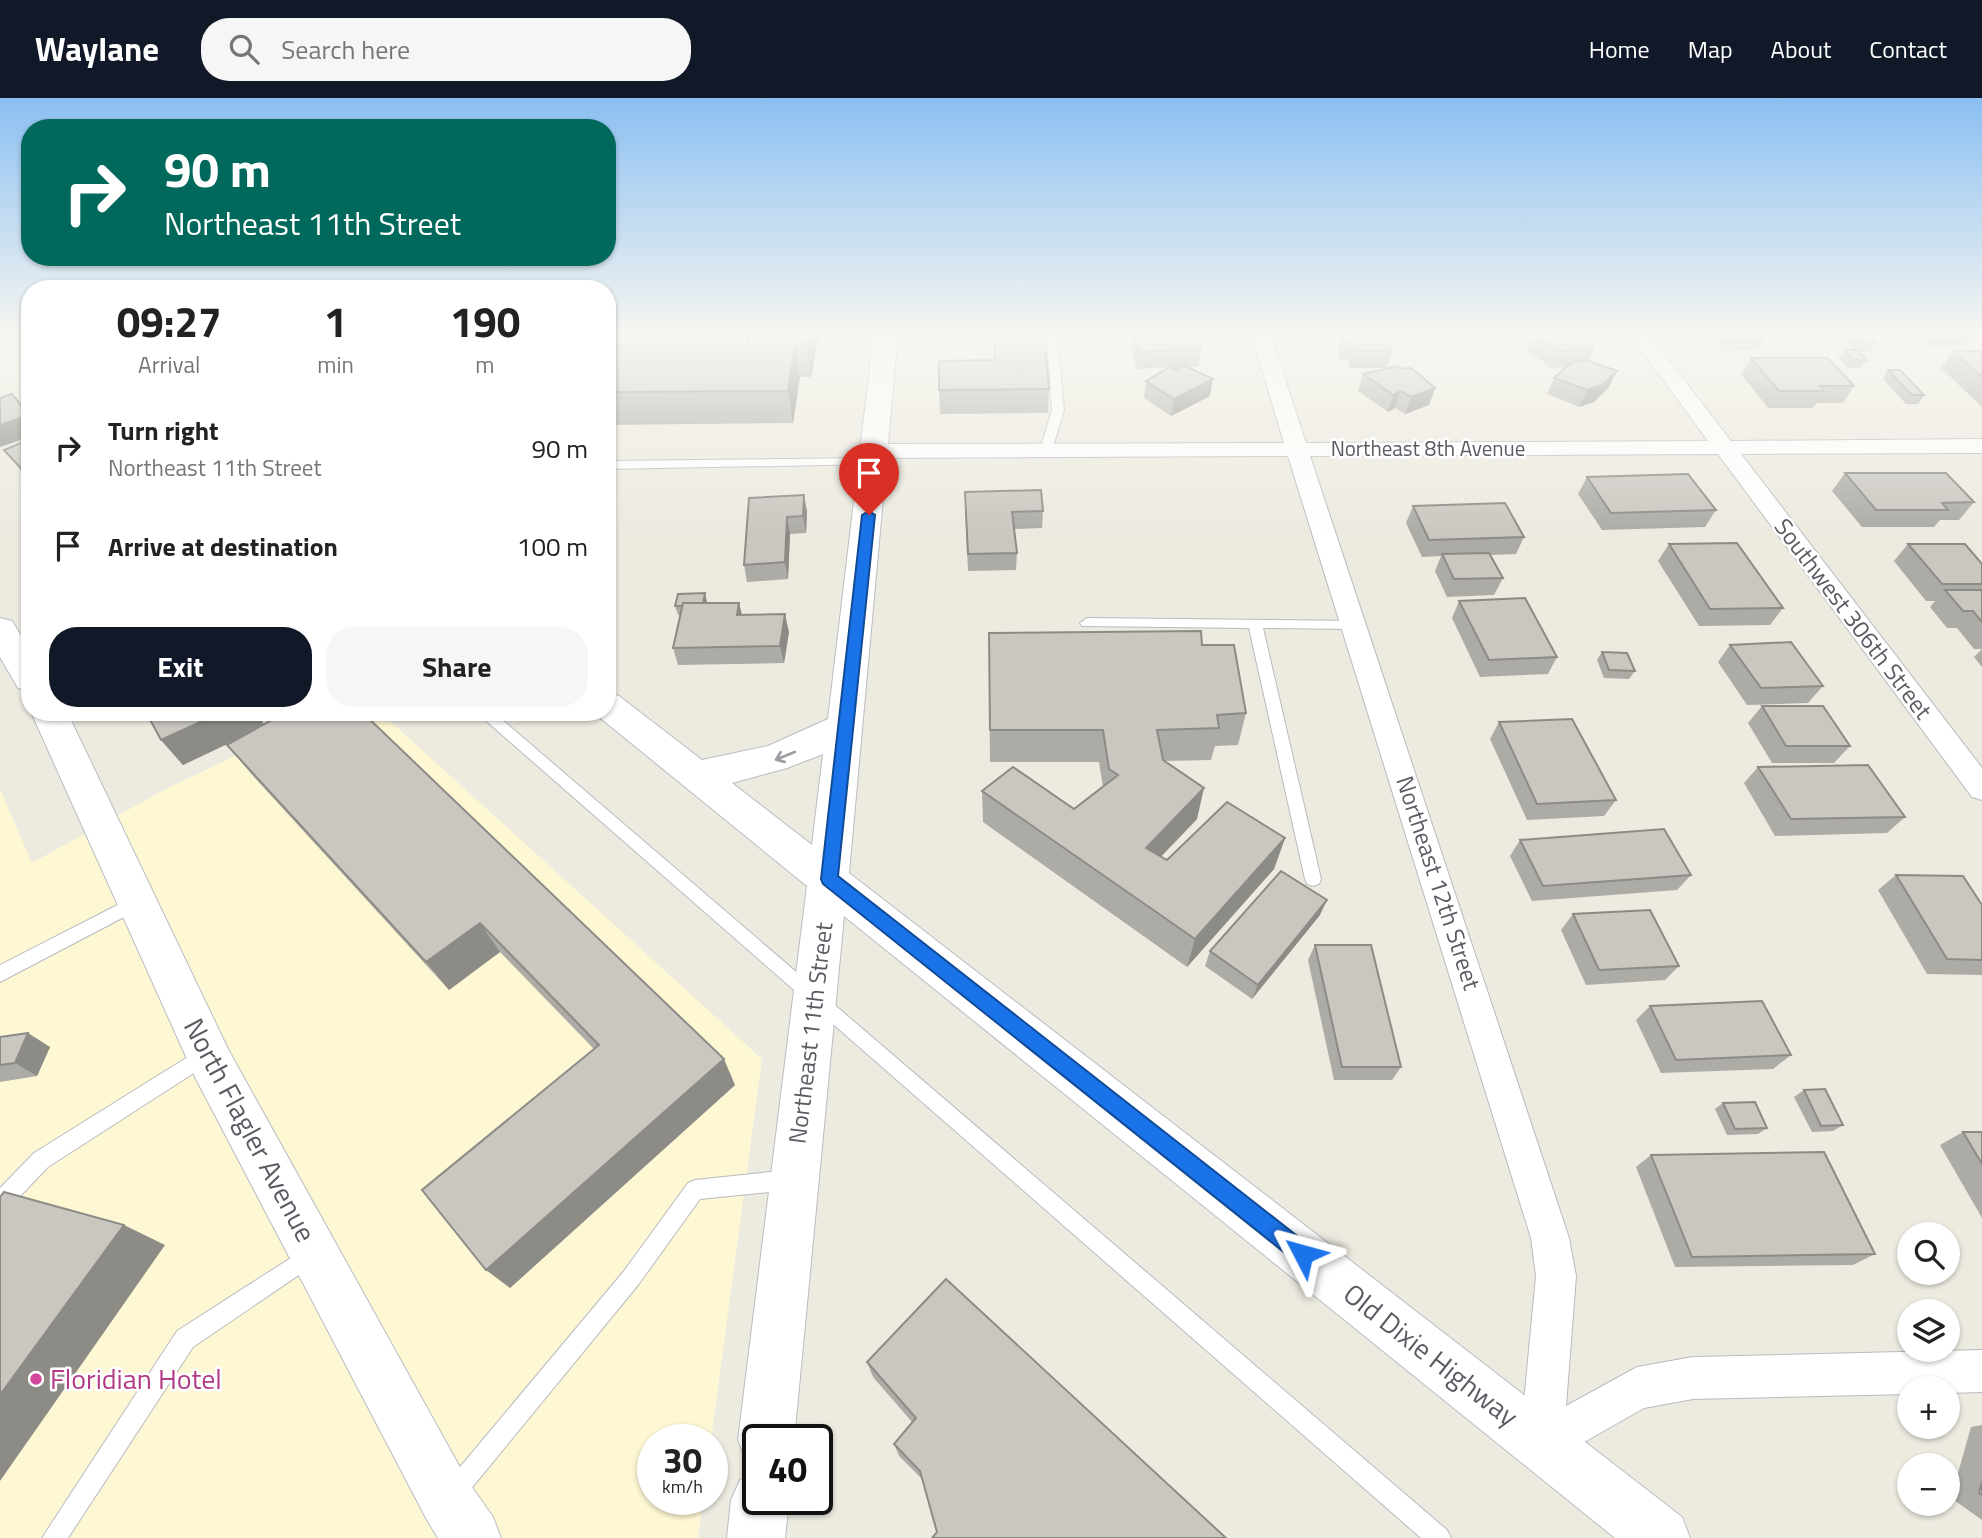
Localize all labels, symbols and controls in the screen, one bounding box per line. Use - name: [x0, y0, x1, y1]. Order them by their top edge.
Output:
- search box: [201, 18, 691, 81]
- text: Waylane: [35, 24, 159, 74]
- icon: search: [225, 30, 263, 68]
- text: Search here: [281, 30, 410, 69]
- text: Home: [1589, 31, 1650, 67]
- text: Map: [1688, 31, 1733, 67]
- text: About: [1771, 31, 1831, 67]
- text: Contact: [1869, 31, 1947, 67]
- text: 90 m: [164, 131, 271, 206]
- icon: right: [49, 147, 140, 238]
- text: Northeast 11th Street: [164, 199, 461, 247]
- text: 09:27: [117, 289, 222, 353]
- text: 1: [324, 289, 347, 353]
- text: 190: [450, 289, 520, 353]
- text: Arrival: [138, 347, 200, 382]
- text: min: [317, 347, 354, 382]
- text: m: [475, 347, 495, 382]
- text: Turn right: [108, 411, 219, 450]
- icon: right: [49, 429, 87, 467]
- text: 90 m: [531, 429, 588, 468]
- street label: Northeast 8th Avenue: [1331, 432, 1525, 464]
- pin: [839, 443, 899, 515]
- text: Northeast 11th Street: [108, 450, 321, 485]
- icon: arrive: [850, 454, 888, 492]
- street label: Southwest 306th Street: [1766, 510, 1942, 727]
- icon: arrive: [49, 527, 87, 565]
- text: Arrive at destination: [108, 527, 338, 566]
- text: 100 m: [517, 527, 588, 566]
- button: Exit: [49, 627, 312, 707]
- button: Share: [326, 627, 588, 707]
- one-way arrow: [775, 751, 797, 764]
- street label: Northeast 12th Street: [1387, 771, 1491, 995]
- street label: Northeast 11th Street: [779, 920, 842, 1146]
- street label: North Flagler Avenue: [173, 1010, 328, 1249]
- position arrow: [1266, 1217, 1340, 1291]
- map controls: [1897, 1222, 1960, 1516]
- button: search: [1897, 1222, 1960, 1285]
- street label: Old Dixie Highway: [1334, 1272, 1528, 1437]
- button: layers: [1897, 1299, 1960, 1362]
- place label: Floridian Hotel: [50, 1357, 222, 1400]
- marker: Floridian Hotel: [28, 1371, 44, 1387]
- button: +: [1897, 1376, 1960, 1439]
- speed limit sign: 40: [742, 1424, 833, 1515]
- text: 30: [663, 1433, 702, 1487]
- button: −: [1897, 1453, 1960, 1516]
- text: km/h: [662, 1473, 703, 1500]

